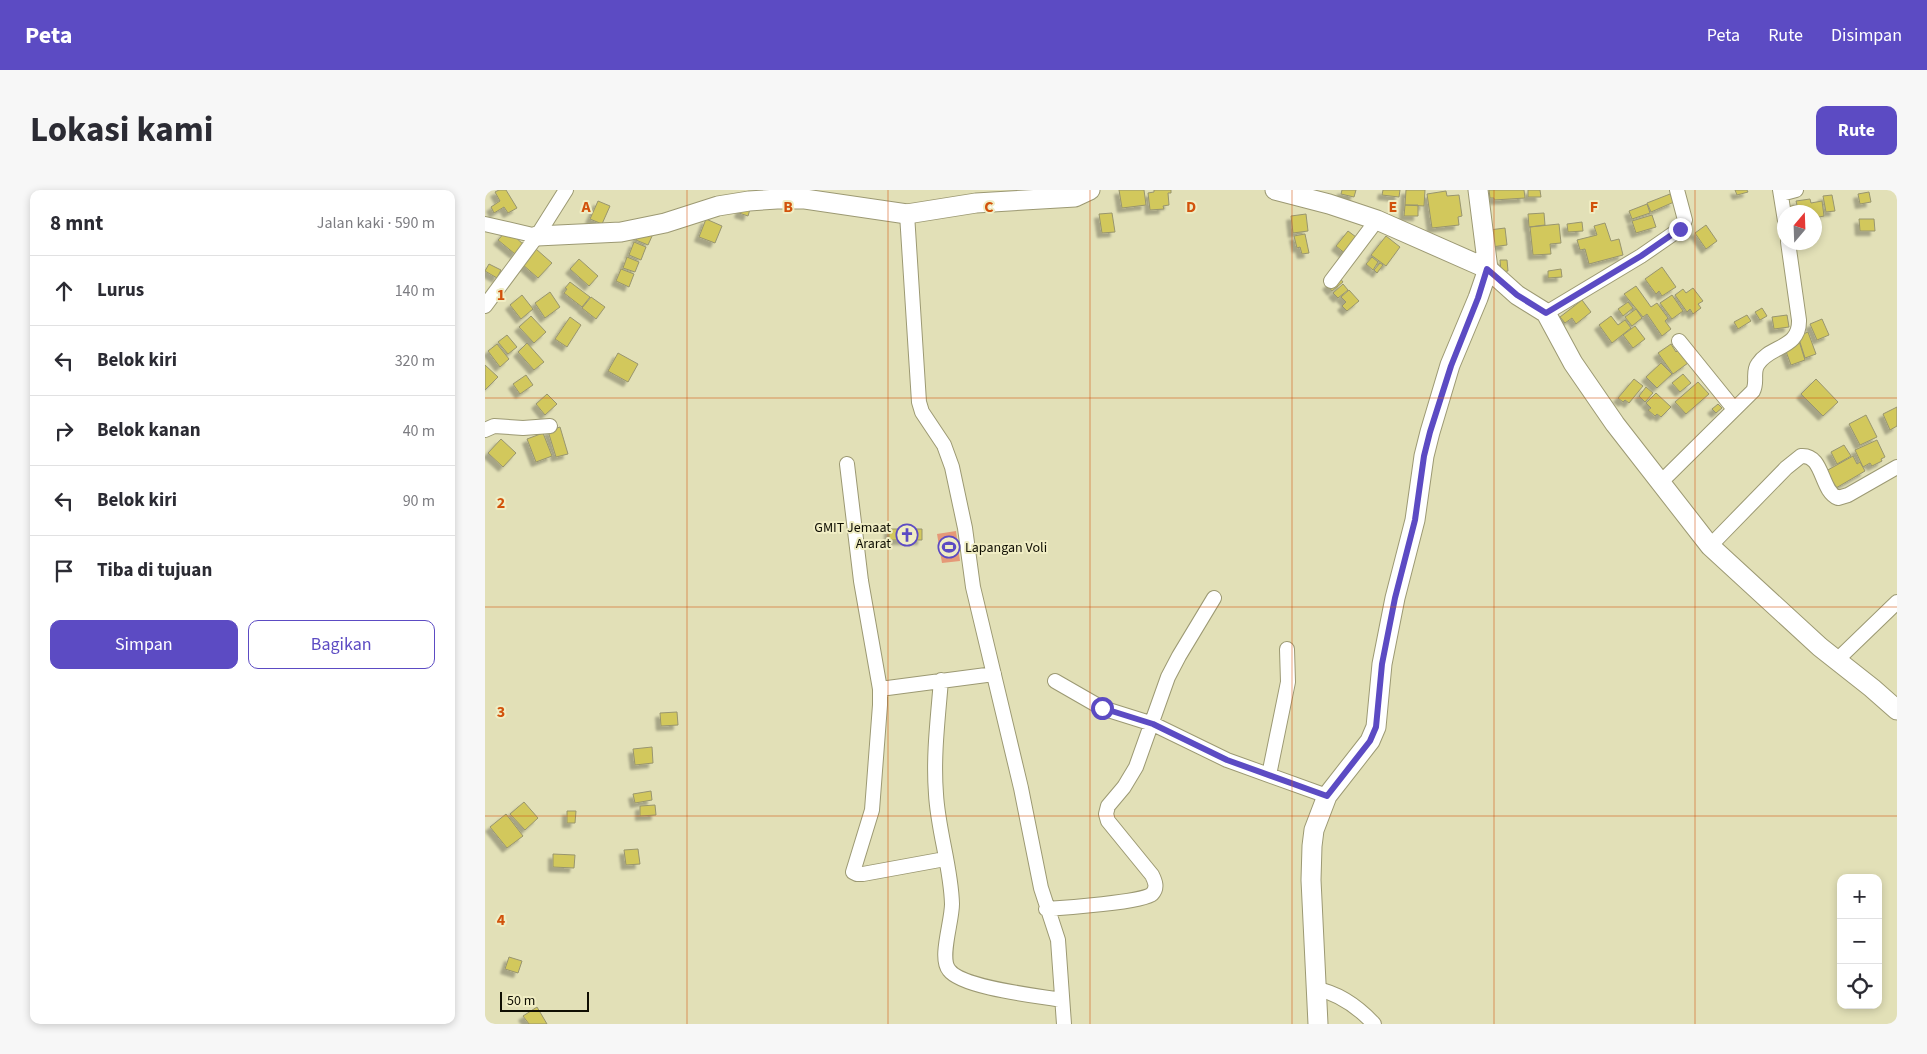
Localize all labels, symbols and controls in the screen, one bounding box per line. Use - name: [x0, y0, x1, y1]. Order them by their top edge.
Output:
- text: Peta: [25, 18, 72, 53]
- text: Peta: [1707, 23, 1740, 48]
- text: Rute: [1768, 23, 1803, 48]
- text: Disimpan: [1831, 23, 1902, 48]
- text: Lokasi kami: [30, 105, 213, 155]
- button: Rute: [1816, 106, 1897, 155]
- text: A: [580, 196, 591, 218]
- text: B: [783, 196, 793, 218]
- text: C: [984, 196, 994, 218]
- text: D: [1186, 196, 1196, 218]
- text: E: [1389, 196, 1397, 218]
- text: F: [1590, 196, 1598, 218]
- north arrow: [1777, 205, 1822, 250]
- text: 8 mnt: [50, 208, 103, 238]
- text: Jalan kaki · 590 m: [317, 212, 435, 234]
- route end: [1669, 218, 1692, 241]
- icon: ahead: [50, 277, 78, 305]
- text: Lurus: [97, 277, 144, 304]
- text: 140 m: [395, 280, 435, 302]
- text: 1: [497, 284, 505, 306]
- icon: left: [50, 347, 78, 375]
- text: Belok kiri: [97, 347, 177, 374]
- text: 320 m: [395, 350, 435, 372]
- icon: right: [50, 417, 78, 445]
- text: Belok kanan: [97, 417, 201, 444]
- text: 40 m: [403, 420, 435, 442]
- icon: left: [50, 487, 78, 515]
- text: Belok kiri: [97, 487, 177, 514]
- text: 90 m: [403, 490, 435, 512]
- text: 2: [497, 492, 505, 514]
- place label: GMIT Jemaat Ararat: [814, 518, 891, 554]
- church icon: GMIT Jemaat Ararat: [895, 523, 919, 547]
- sports icon: Lapangan Voli: [937, 535, 961, 559]
- place label: Lapangan Voli: [965, 538, 1047, 558]
- icon: arrive: [50, 557, 78, 585]
- text: Tiba di tujuan: [97, 557, 212, 584]
- button: Simpan: [50, 620, 238, 669]
- button: Bagikan: [248, 620, 435, 669]
- route start: [1091, 697, 1114, 720]
- text: 3: [497, 701, 505, 723]
- map controls: [1837, 874, 1882, 1009]
- button: +: [1837, 874, 1882, 919]
- text: 4: [497, 909, 506, 931]
- button: −: [1837, 919, 1882, 964]
- button: locate: [1837, 964, 1882, 1009]
- scale bar: [500, 989, 589, 1012]
- text: 50 m: [507, 991, 535, 1011]

